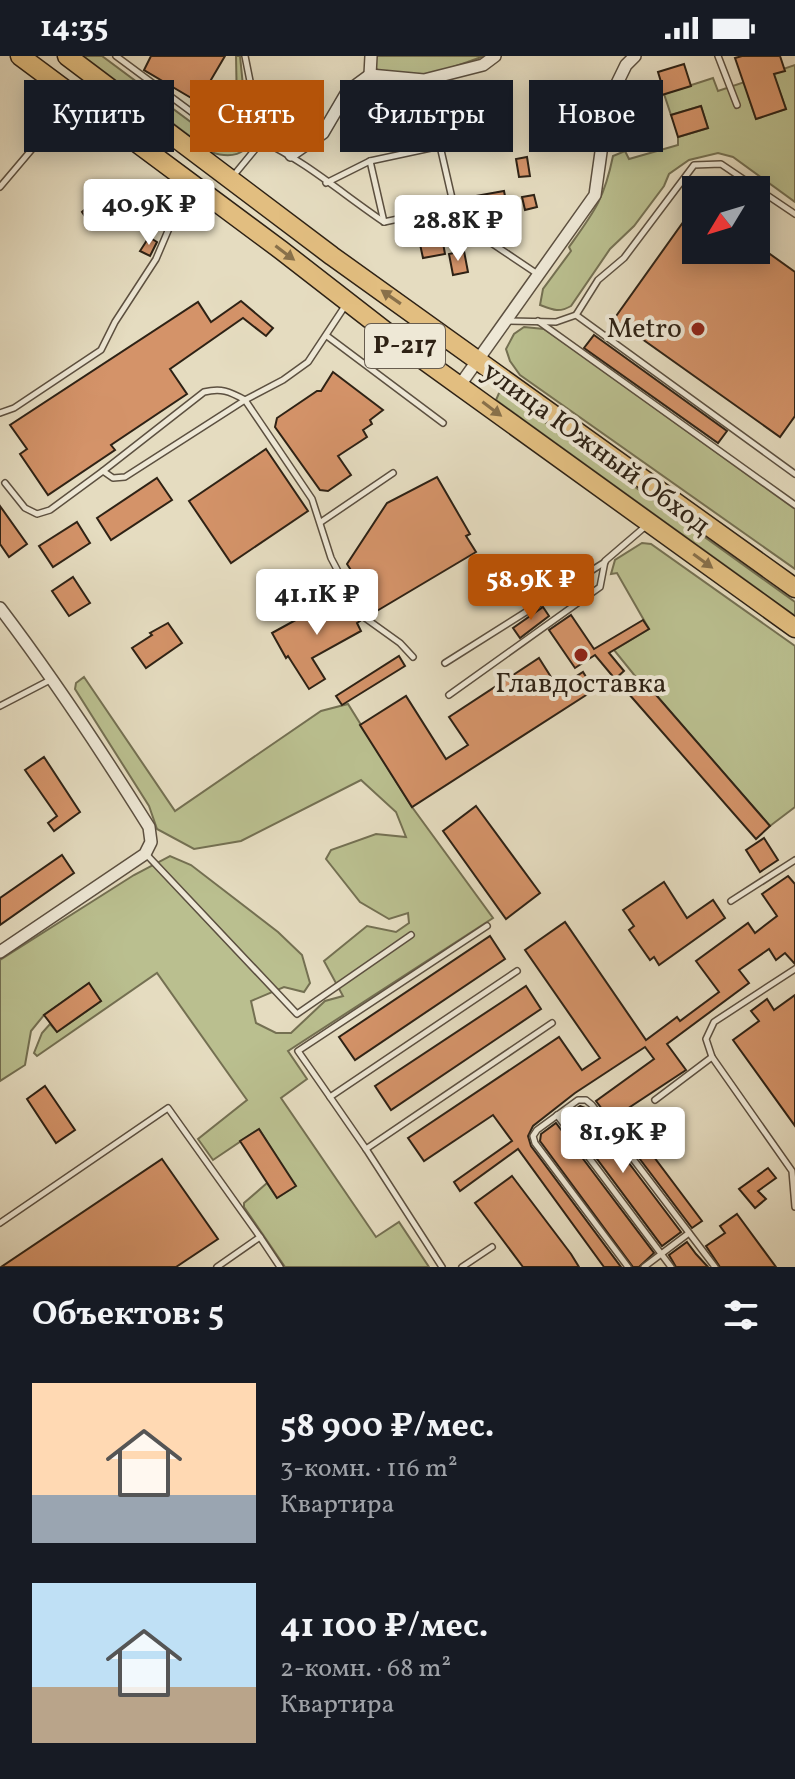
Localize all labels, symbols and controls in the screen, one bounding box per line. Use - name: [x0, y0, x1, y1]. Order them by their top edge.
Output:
- text: 14:35: [40, 7, 109, 49]
- chip: Купить: [24, 80, 174, 152]
- chip: Снять: [190, 80, 324, 152]
- chip: Фильтры: [340, 80, 513, 152]
- chip: Новое: [529, 80, 663, 152]
- north arrow: [682, 176, 770, 264]
- map controls: [682, 176, 770, 264]
- pin: 40.9K ₽: [75, 179, 223, 247]
- text: 40.9K ₽: [102, 187, 196, 223]
- pin: 28.8K ₽: [384, 195, 532, 263]
- text: 28.8K ₽: [413, 203, 503, 239]
- one-way arrow: [274, 245, 295, 260]
- one-way arrow: [380, 289, 402, 305]
- place label: Metro: [607, 310, 682, 349]
- marker: Metro: [689, 320, 707, 338]
- road number: Р-217: [365, 324, 445, 368]
- street label: улица Южный Обход: [474, 353, 718, 545]
- one-way arrow: [482, 401, 503, 417]
- one-way arrow: [693, 553, 714, 568]
- pin: 58.9K ₽: [457, 554, 605, 622]
- text: 58.9K ₽: [486, 562, 576, 598]
- pin: 41.1K ₽: [243, 569, 391, 637]
- text: 41.1K ₽: [274, 577, 360, 613]
- marker: Главдоставка: [572, 646, 590, 664]
- place label: Главдоставка: [495, 665, 667, 704]
- pin: 81.9K ₽: [549, 1107, 697, 1175]
- text: 81.9K ₽: [579, 1115, 667, 1151]
- text: Объектов: 5: [32, 1292, 224, 1339]
- icon: filters: [719, 1293, 763, 1337]
- text: 58 900 ₽/мес.: [280, 1404, 494, 1451]
- icon: home: [96, 1415, 192, 1511]
- text: 3-комн. · 116 m²: [280, 1451, 458, 1487]
- text: Квартира: [280, 1487, 394, 1523]
- text: 41 100 ₽/мес.: [280, 1604, 488, 1651]
- icon: home: [96, 1615, 192, 1711]
- text: 2-комн. · 68 m²: [280, 1651, 451, 1687]
- text: Квартира: [280, 1687, 394, 1723]

